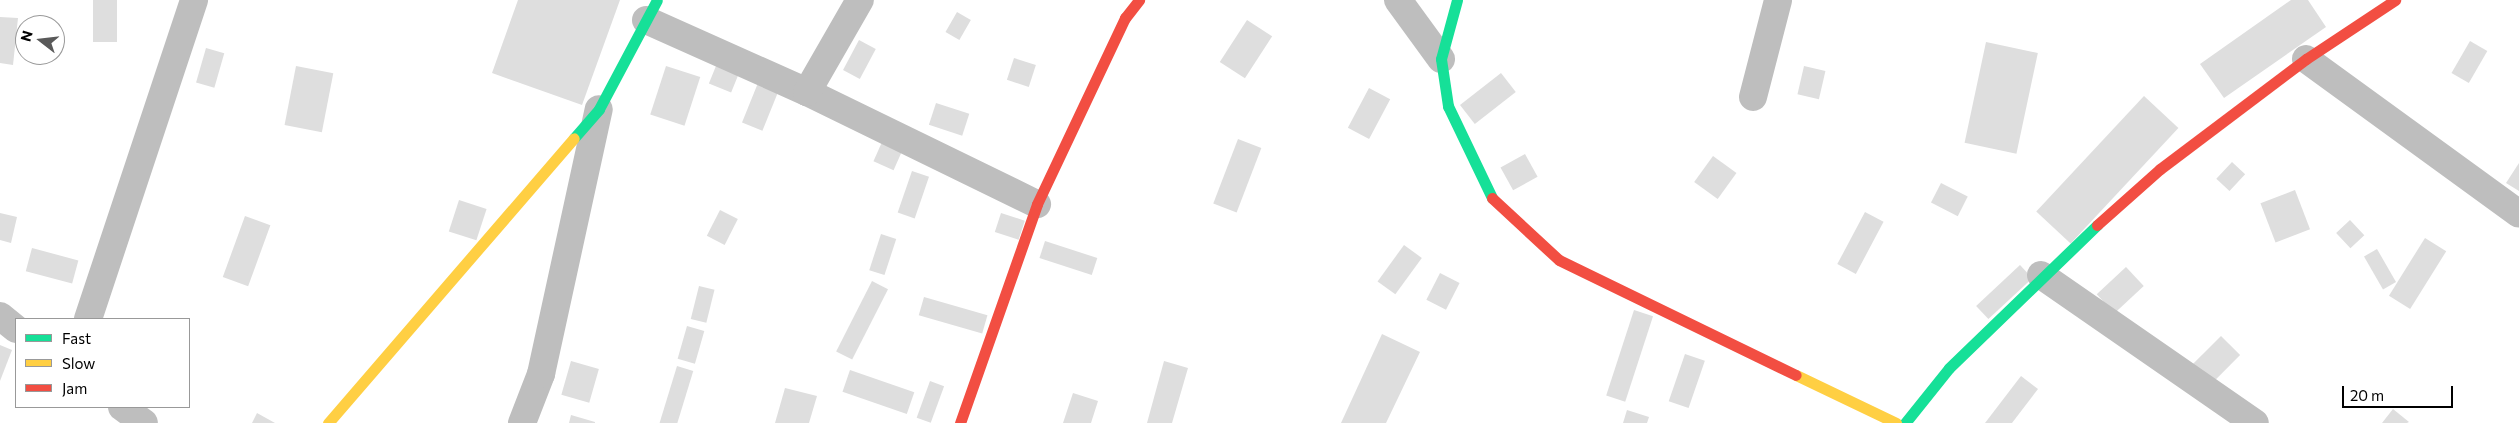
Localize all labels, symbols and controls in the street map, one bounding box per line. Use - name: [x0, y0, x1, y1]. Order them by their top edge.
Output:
- north arrow: [15, 15, 65, 65]
- text: N: [16, 29, 36, 43]
- legend: [15, 318, 190, 408]
- text: Fast: [62, 329, 91, 347]
- text: Slow: [62, 354, 95, 372]
- scale bar: [2344, 376, 2455, 408]
- text: Jam: [62, 379, 87, 397]
- text: 20 m: [2350, 386, 2384, 404]

